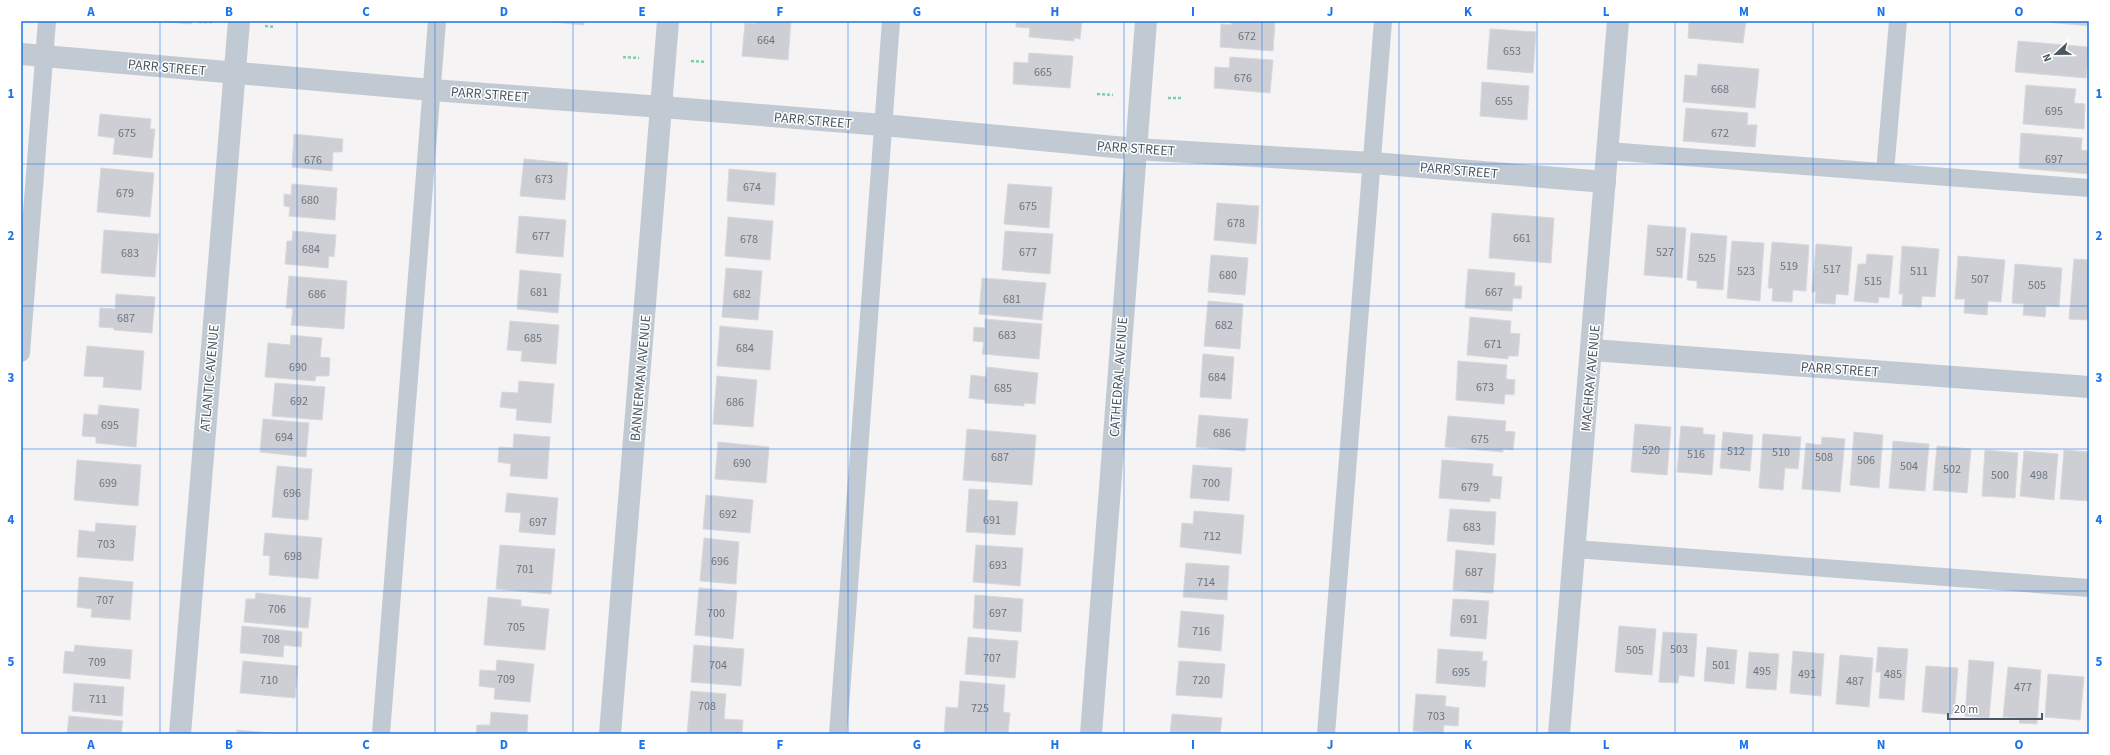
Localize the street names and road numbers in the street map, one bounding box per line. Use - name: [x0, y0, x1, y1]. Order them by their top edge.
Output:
- street label: PARR STREET: [127, 55, 207, 81]
- street label: PARR STREET: [450, 82, 530, 108]
- street label: PARR STREET: [773, 108, 853, 134]
- street label: PARR STREET: [1096, 136, 1176, 162]
- street label: PARR STREET: [1419, 158, 1499, 184]
- street label: BANNERMAN AVENUE: [626, 314, 656, 442]
- street label: CATHEDRAL AVENUE: [1105, 316, 1133, 438]
- street label: ATLANTIC AVENUE: [195, 324, 225, 432]
- street label: MACHRAY AVENUE: [1576, 324, 1606, 432]
- street label: PARR STREET: [1800, 357, 1880, 383]

